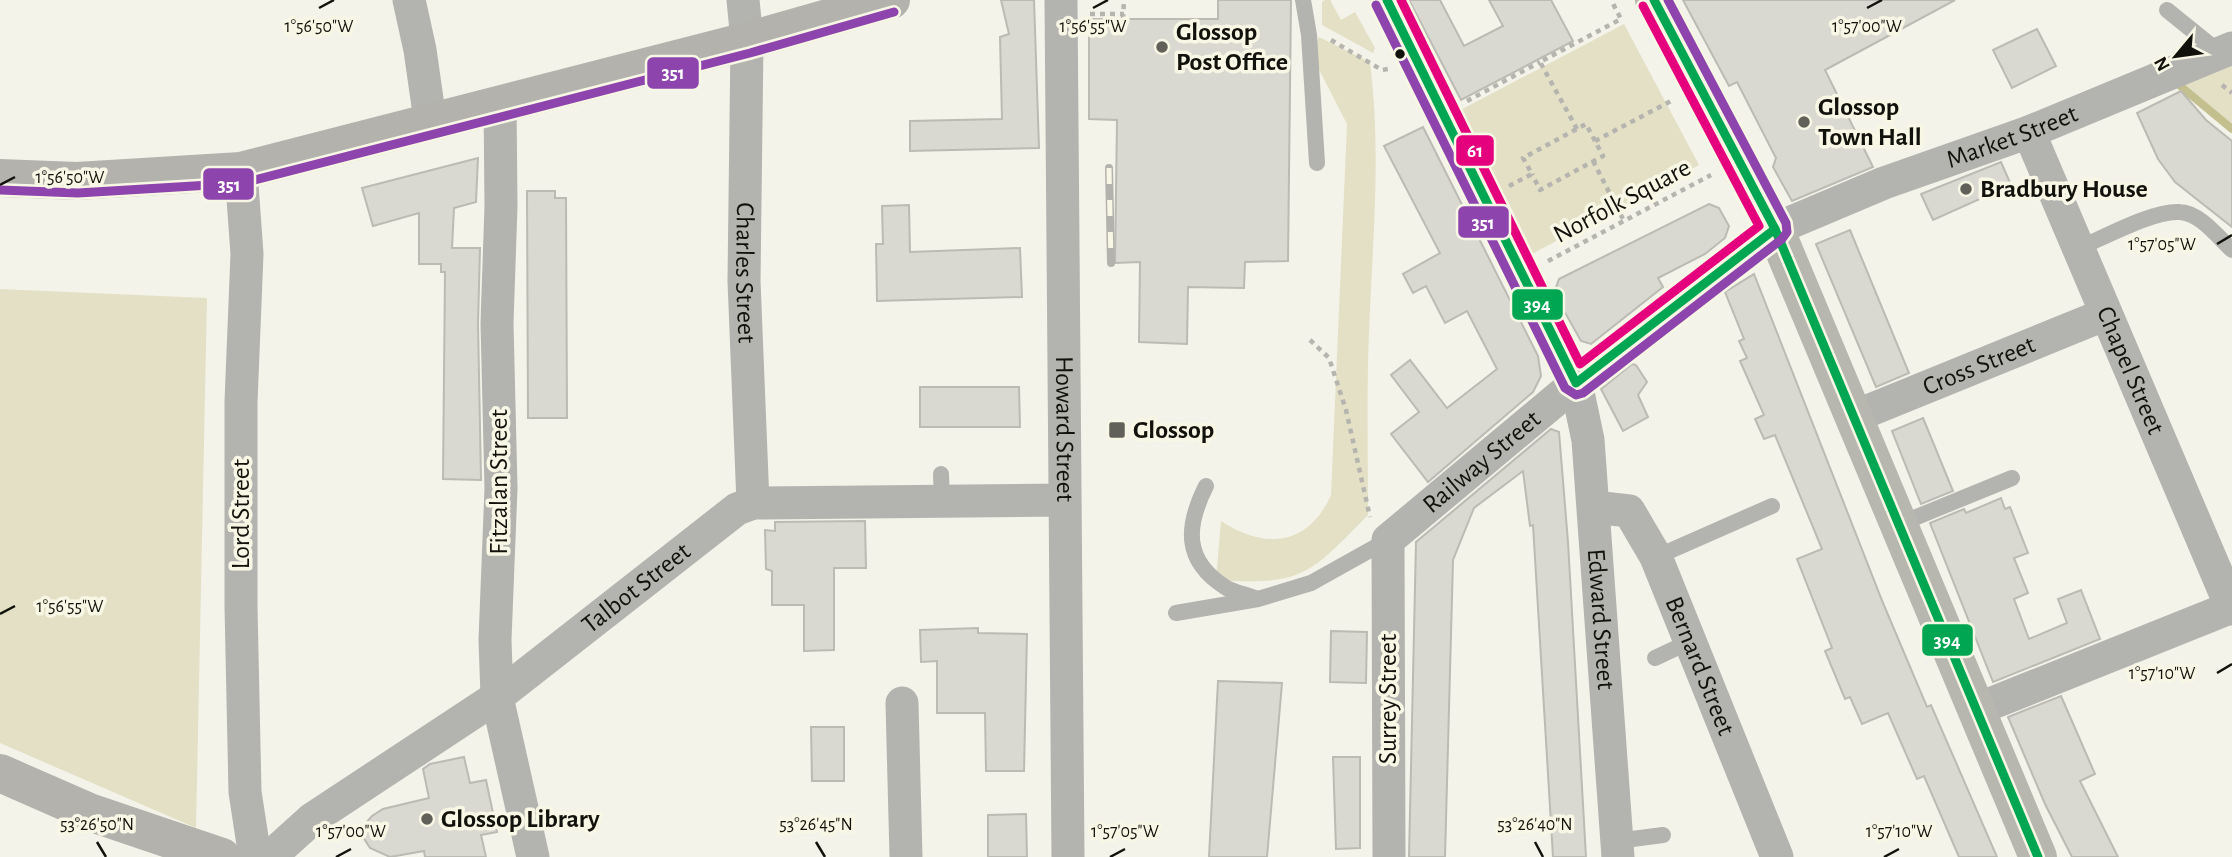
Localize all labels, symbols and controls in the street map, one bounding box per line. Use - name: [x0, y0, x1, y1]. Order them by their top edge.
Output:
- text: 1°56'50"W: [285, 18, 353, 36]
- text: 1°56'55"W: [1060, 18, 1126, 36]
- text: 1°57'00"W: [1832, 18, 1902, 36]
- place label: Glossop Post Office: [1176, 19, 1288, 75]
- north arrow: [2141, 21, 2211, 91]
- marker: Glossop Post Office: [1154, 39, 1170, 55]
- unlabelled marker: [1393, 47, 1407, 61]
- text: N: [2151, 53, 2174, 74]
- line badge: 351: [646, 56, 700, 90]
- text: 351: [661, 64, 685, 83]
- place label: Glossop Town Hall: [1818, 94, 1922, 150]
- street label: Market Street: [1943, 100, 2081, 173]
- marker: Glossop Town Hall: [1796, 114, 1812, 130]
- line badge: 61: [1455, 134, 1495, 167]
- text: 61: [1467, 142, 1483, 161]
- street label: Norfolk Square: [1549, 154, 1695, 248]
- line badge: 351: [202, 167, 255, 201]
- text: 1°56'50"W: [36, 169, 104, 187]
- text: 351: [217, 176, 241, 195]
- place label: Bradbury House: [1980, 176, 2148, 202]
- marker: Bradbury House: [1958, 181, 1974, 197]
- street label: Charles Street: [731, 202, 760, 344]
- line badge: 351: [1457, 205, 1510, 239]
- text: 351: [1471, 214, 1495, 233]
- text: 1°57'05"W: [2128, 236, 2196, 254]
- line badge: 394: [1511, 288, 1564, 321]
- text: 394: [1524, 296, 1551, 315]
- street label: Chapel Street: [2092, 303, 2169, 438]
- street label: Cross Street: [1919, 331, 2039, 400]
- street label: Howard Street: [1051, 356, 1078, 502]
- street label: Railway Street: [1418, 406, 1545, 518]
- street label: Fitzalan Street: [486, 409, 512, 555]
- place label: Glossop: [1133, 417, 1214, 443]
- marker: Glossop: [1107, 420, 1127, 440]
- street label: Lord Street: [228, 459, 254, 569]
- street label: Talbot Street: [577, 538, 695, 638]
- street label: Edward Street: [1583, 548, 1619, 691]
- street label: Bernard Street: [1660, 593, 1739, 739]
- text: 1°56'55"W: [37, 598, 103, 616]
- line badge: 394: [1921, 623, 1974, 657]
- text: 394: [1934, 632, 1961, 651]
- street label: Surrey Street: [1375, 634, 1401, 764]
- text: 1°57'10"W: [2129, 665, 2195, 683]
- place label: Glossop Library: [441, 806, 600, 832]
- marker: Glossop Library: [419, 811, 435, 827]
- text: 53°26'50"N: [60, 816, 134, 834]
- text: 53°26'45"N: [779, 816, 853, 834]
- text: 53°26'40"N: [1497, 816, 1573, 834]
- text: 1°57'00"W: [316, 823, 386, 841]
- text: 1°57'05"W: [1091, 823, 1159, 841]
- text: 1°57'10"W: [1866, 823, 1932, 841]

